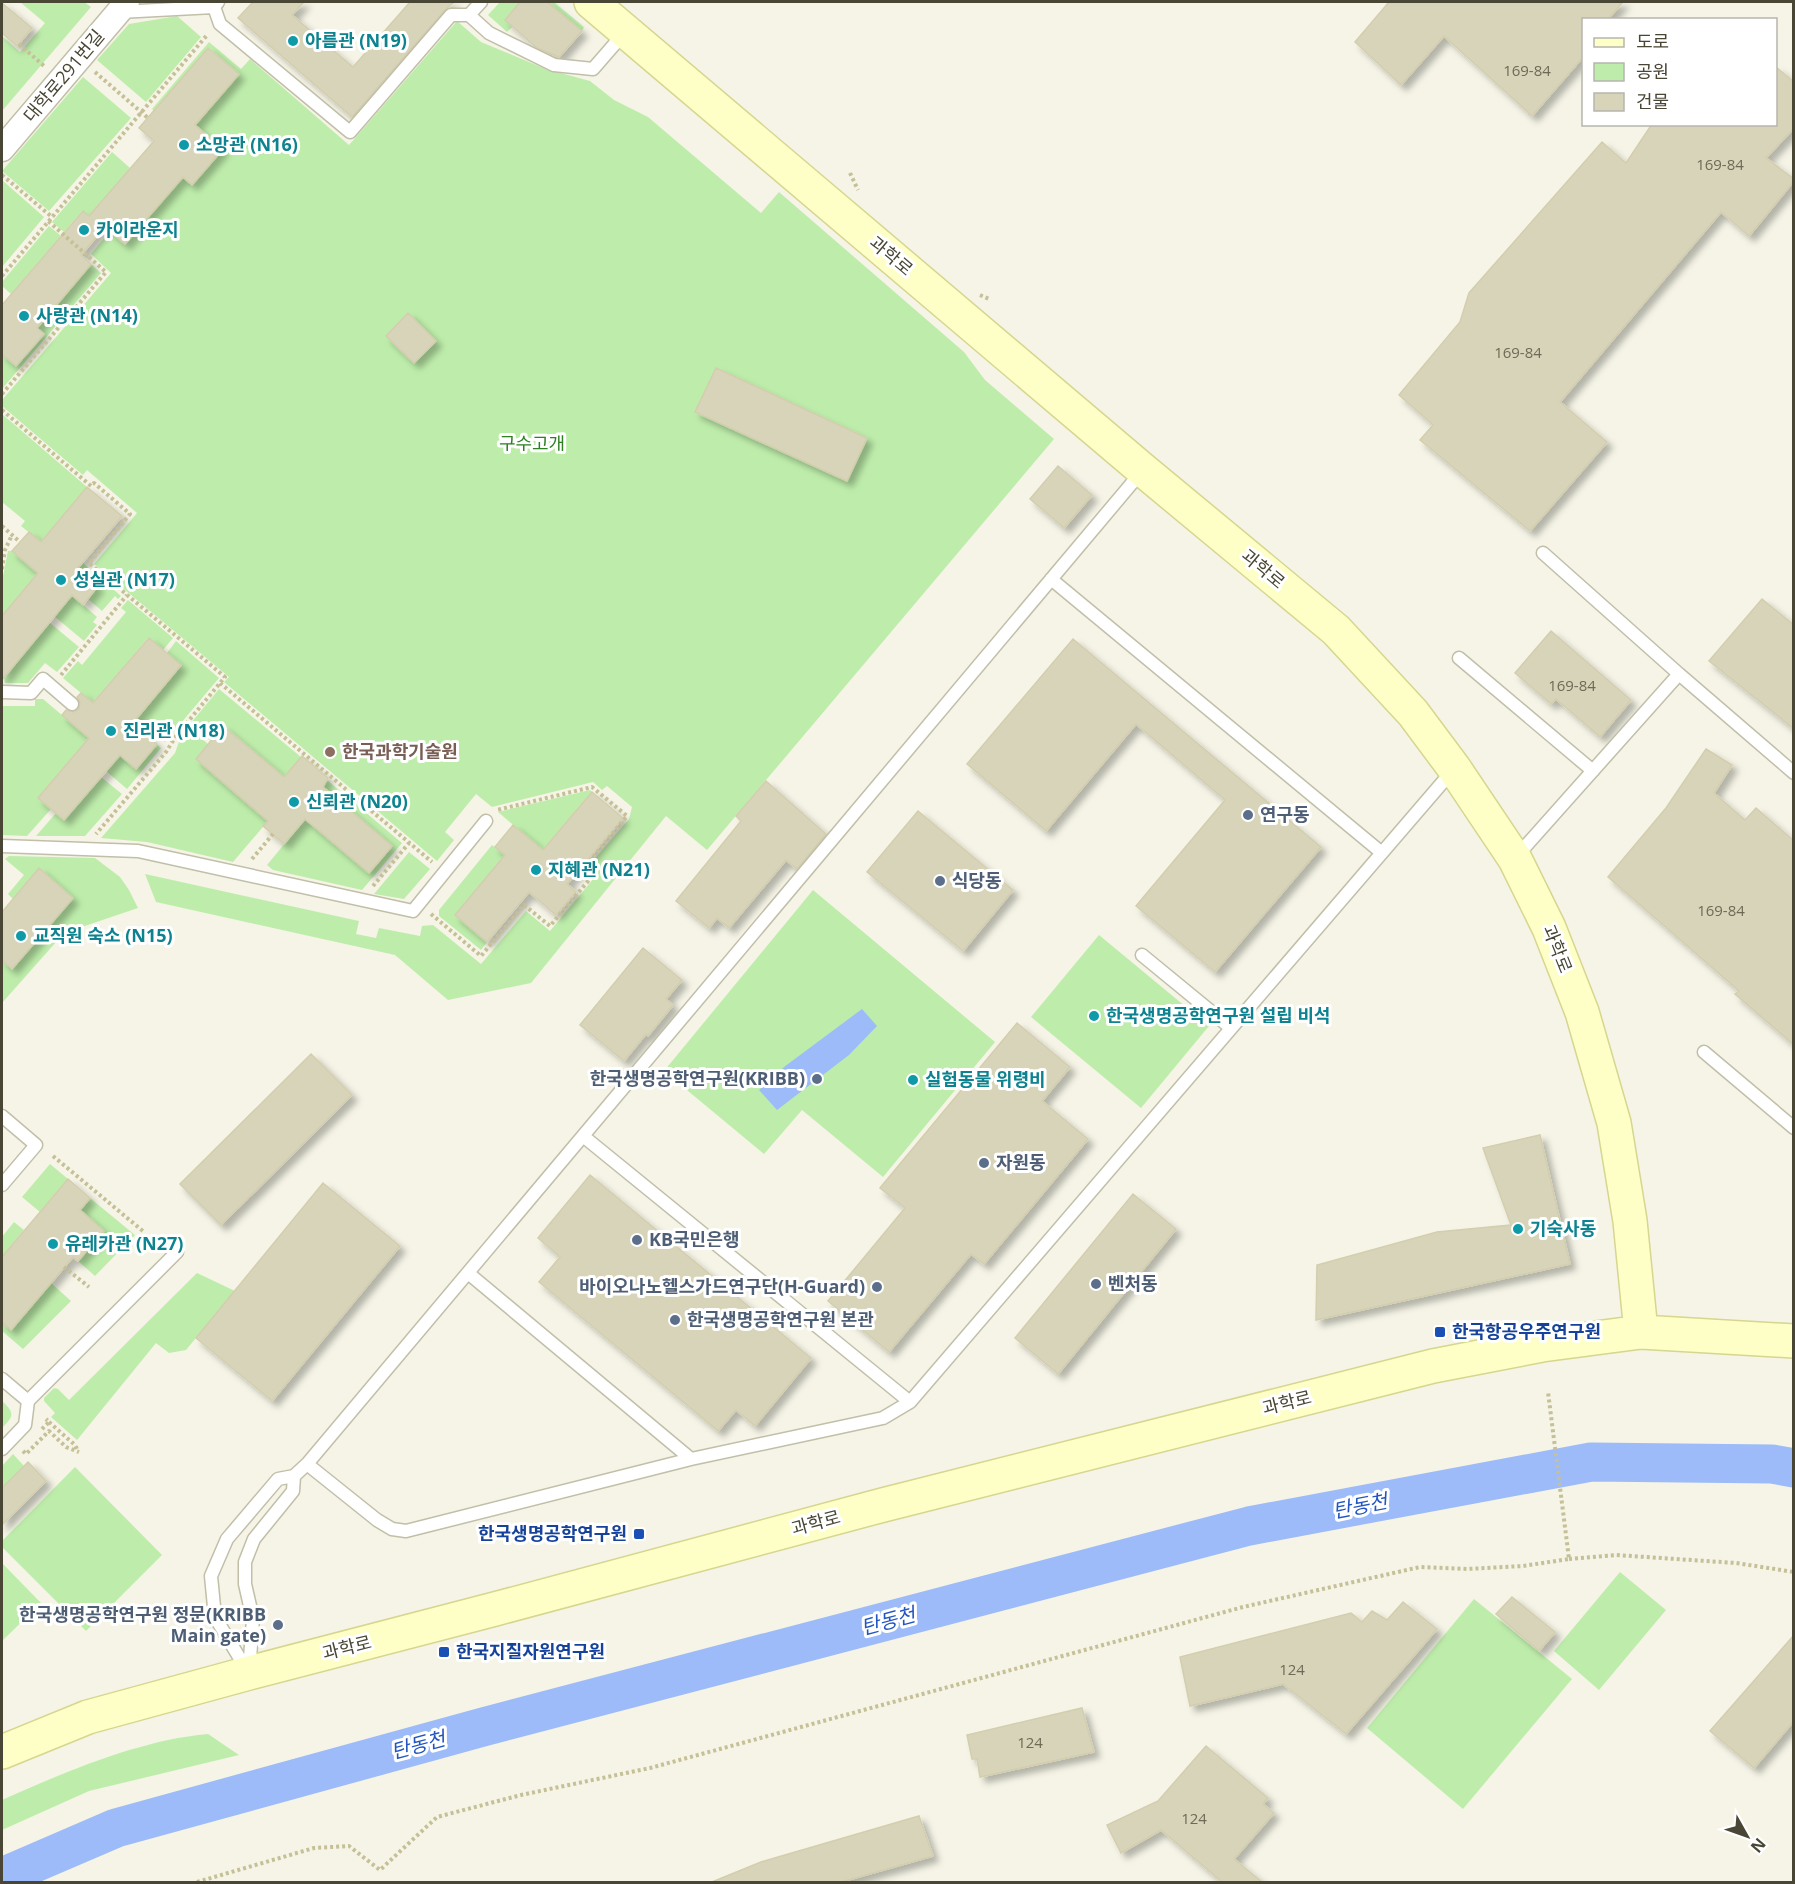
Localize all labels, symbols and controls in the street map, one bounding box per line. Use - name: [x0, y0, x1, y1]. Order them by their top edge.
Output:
- legend: [1582, 18, 1777, 126]
- street label: 대학로291번길: [18, 24, 109, 127]
- place label: 아름관 (N19): [305, 28, 407, 52]
- text: 도로: [1636, 29, 1669, 53]
- marker: 아름관 (N19): [286, 34, 300, 48]
- text: 공원: [1636, 59, 1669, 83]
- house number: 169-84: [1503, 60, 1551, 80]
- text: 건물: [1636, 89, 1669, 113]
- place label: 소망관 (N16): [196, 132, 298, 156]
- marker: 소망관 (N16): [177, 138, 191, 152]
- house number: 169-84: [1696, 154, 1744, 174]
- place label: 카이라운지: [96, 217, 179, 241]
- marker: 카이라운지: [77, 223, 91, 237]
- street label: 과학로: [865, 230, 918, 280]
- place label: 사랑관 (N14): [36, 303, 138, 327]
- marker: 사랑관 (N14): [17, 309, 31, 323]
- house number: 169-84: [1494, 342, 1542, 362]
- park label: 구수고개: [499, 431, 565, 455]
- street label: 과학로: [1237, 543, 1290, 593]
- place label: 성실관 (N17): [73, 567, 175, 591]
- marker: 성실관 (N17): [54, 573, 68, 587]
- house number: 169-84: [1548, 675, 1596, 695]
- place label: 진리관 (N18): [123, 718, 225, 742]
- marker: 진리관 (N18): [104, 724, 118, 738]
- place label: 한국과학기술원: [342, 739, 458, 763]
- marker: 한국과학기술원: [323, 745, 337, 759]
- place label: 신뢰관 (N20): [306, 789, 408, 813]
- marker: 신뢰관 (N20): [287, 795, 301, 809]
- place label: 연구동: [1260, 802, 1310, 826]
- marker: 연구동: [1241, 808, 1255, 822]
- place label: 지혜관 (N21): [548, 857, 650, 881]
- marker: 지혜관 (N21): [529, 863, 543, 877]
- place label: 식당동: [952, 868, 1002, 892]
- marker: 식당동: [933, 874, 947, 888]
- house number: 169-84: [1697, 900, 1745, 920]
- street label: 과학로: [1537, 921, 1578, 976]
- place label: 교직원 숙소 (N15): [33, 923, 173, 947]
- marker: 교직원 숙소 (N15): [14, 929, 28, 943]
- place label: 한국생명공학연구원 설립 비석: [1106, 1003, 1331, 1027]
- marker: 한국생명공학연구원 설립 비석: [1087, 1009, 1101, 1023]
- place label: 한국생명공학연구원(KRIBB): [590, 1066, 805, 1090]
- place label: 실험동물 위령비: [925, 1067, 1046, 1091]
- marker: 한국생명공학연구원(KRIBB): [810, 1072, 824, 1086]
- marker: 실험동물 위령비: [906, 1073, 920, 1087]
- place label: 자원동: [996, 1150, 1046, 1174]
- marker: 자원동: [977, 1156, 991, 1170]
- place label: 기숙사동: [1530, 1216, 1596, 1240]
- marker: 기숙사동: [1511, 1222, 1525, 1236]
- place label: KB국민은행: [649, 1227, 739, 1251]
- place label: 유레카관 (N27): [65, 1231, 183, 1255]
- marker: KB국민은행: [630, 1233, 644, 1247]
- marker: 유레카관 (N27): [46, 1237, 60, 1251]
- place label: 벤처동: [1108, 1271, 1158, 1295]
- place label: 바이오나노헬스가드연구단(H-Guard): [579, 1274, 865, 1298]
- marker: 벤처동: [1089, 1277, 1103, 1291]
- marker: 바이오나노헬스가드연구단(H-Guard): [870, 1280, 884, 1294]
- place label: 한국생명공학연구원 본관: [687, 1307, 874, 1331]
- marker: 한국생명공학연구원 본관: [668, 1313, 682, 1327]
- place label: 한국항공우주연구원: [1452, 1319, 1601, 1343]
- marker: 한국항공우주연구원: [1433, 1325, 1447, 1339]
- street label: 과학로: [1260, 1384, 1314, 1420]
- water label: 탄동천: [1330, 1486, 1392, 1524]
- street label: 과학로: [789, 1504, 843, 1540]
- place label: 한국생명공학연구원: [478, 1521, 627, 1545]
- marker: 한국생명공학연구원: [632, 1527, 646, 1541]
- water label: 탄동천: [858, 1600, 921, 1641]
- place label: 한국생명공학연구원 정문(KRIBB Main gate): [19, 1602, 266, 1647]
- marker: 한국생명공학연구원 정문(KRIBB Main gate): [271, 1618, 285, 1632]
- street label: 과학로: [320, 1629, 374, 1665]
- place label: 한국지질자원연구원: [456, 1639, 605, 1663]
- marker: 한국지질자원연구원: [437, 1645, 451, 1659]
- house number: 124: [1279, 1659, 1305, 1679]
- water label: 탄동천: [388, 1724, 451, 1765]
- house number: 124: [1017, 1732, 1043, 1752]
- north arrow: [1717, 1806, 1777, 1866]
- house number: 124: [1181, 1808, 1207, 1828]
- text: N: [1746, 1834, 1771, 1858]

